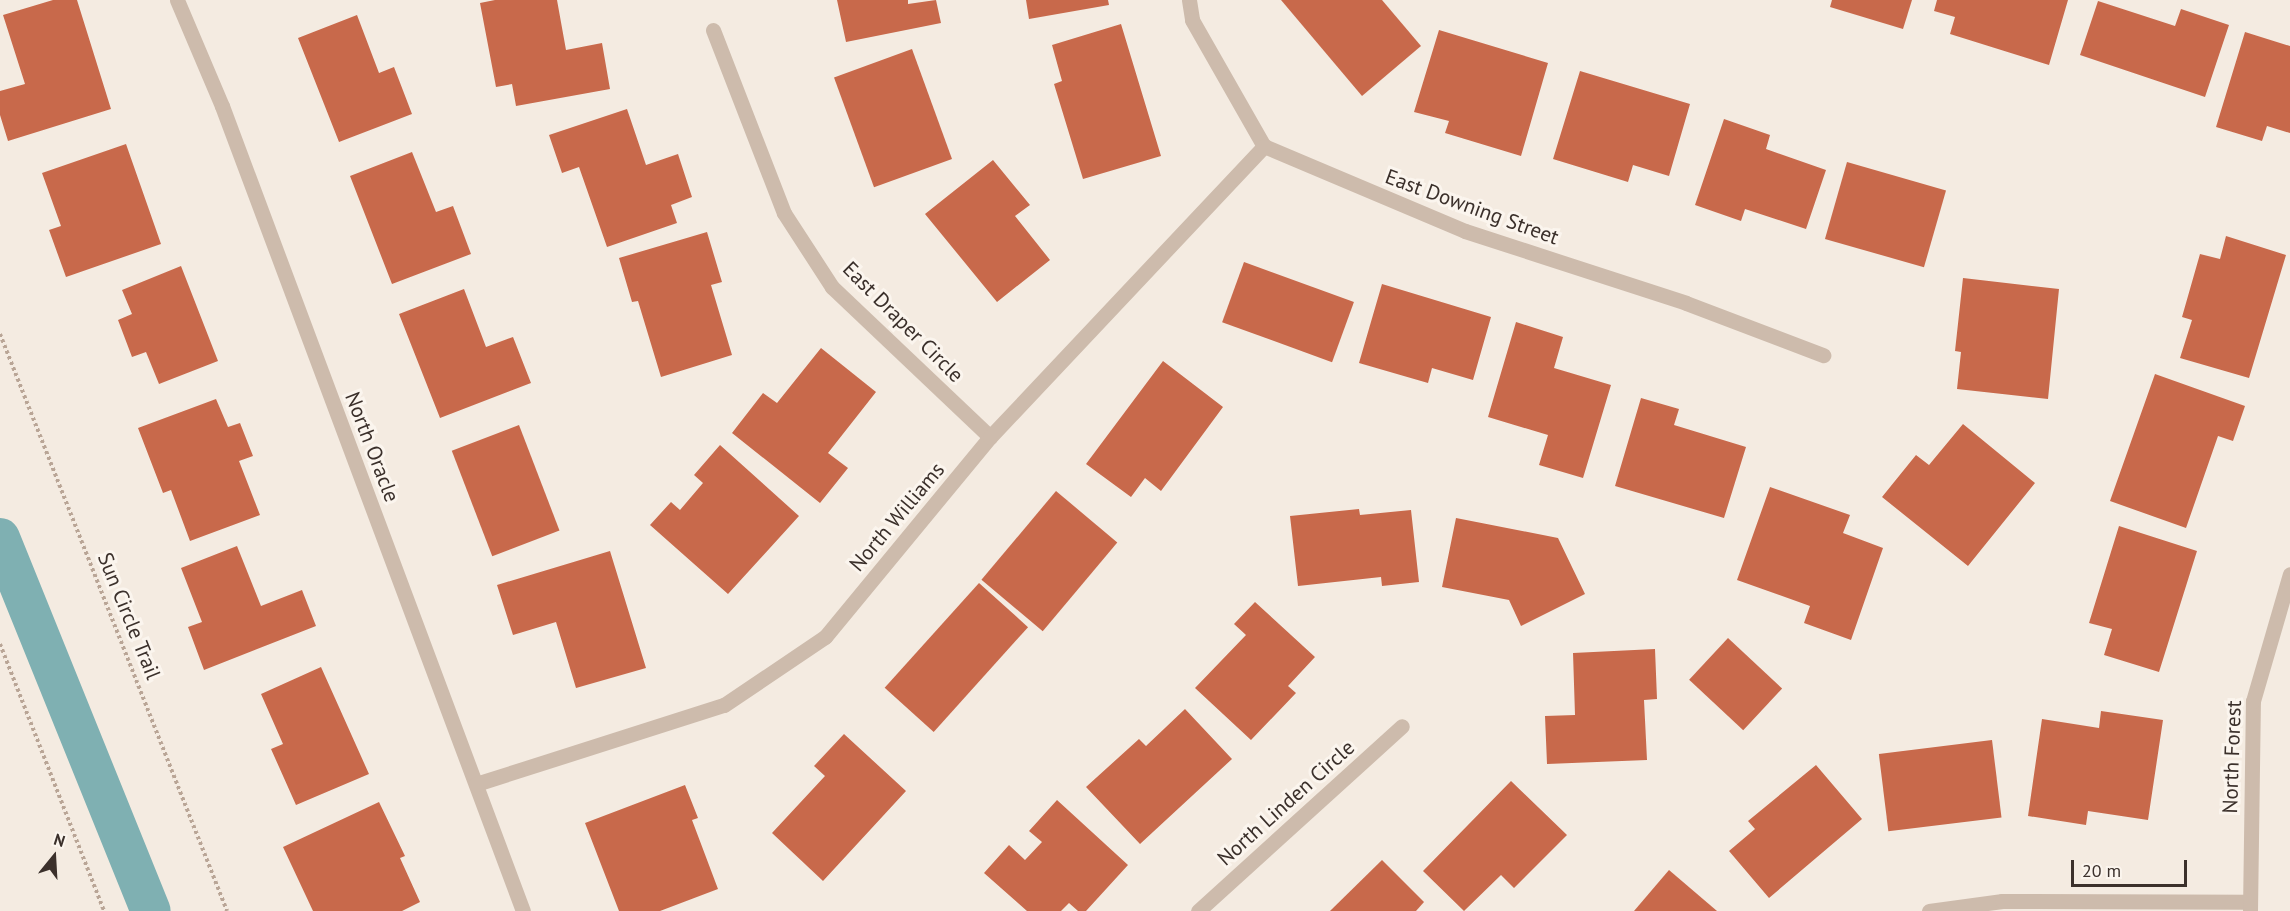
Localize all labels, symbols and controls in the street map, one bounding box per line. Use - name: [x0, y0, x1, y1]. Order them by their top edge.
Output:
- street label: East Downing Street: [1382, 164, 1562, 250]
- street label: East Draper Circle: [837, 256, 969, 388]
- street label: North Oracle: [340, 389, 404, 505]
- street label: North Williams: [844, 457, 950, 577]
- street label: Sun Circle Trail: [92, 549, 166, 683]
- street label: North Forest: [2217, 700, 2247, 814]
- street label: North Linden Circle: [1212, 735, 1360, 871]
- north arrow: [24, 827, 84, 887]
- text: N: [51, 829, 68, 851]
- scale bar: [2074, 848, 2190, 886]
- text: 20 m: [2082, 859, 2121, 882]

